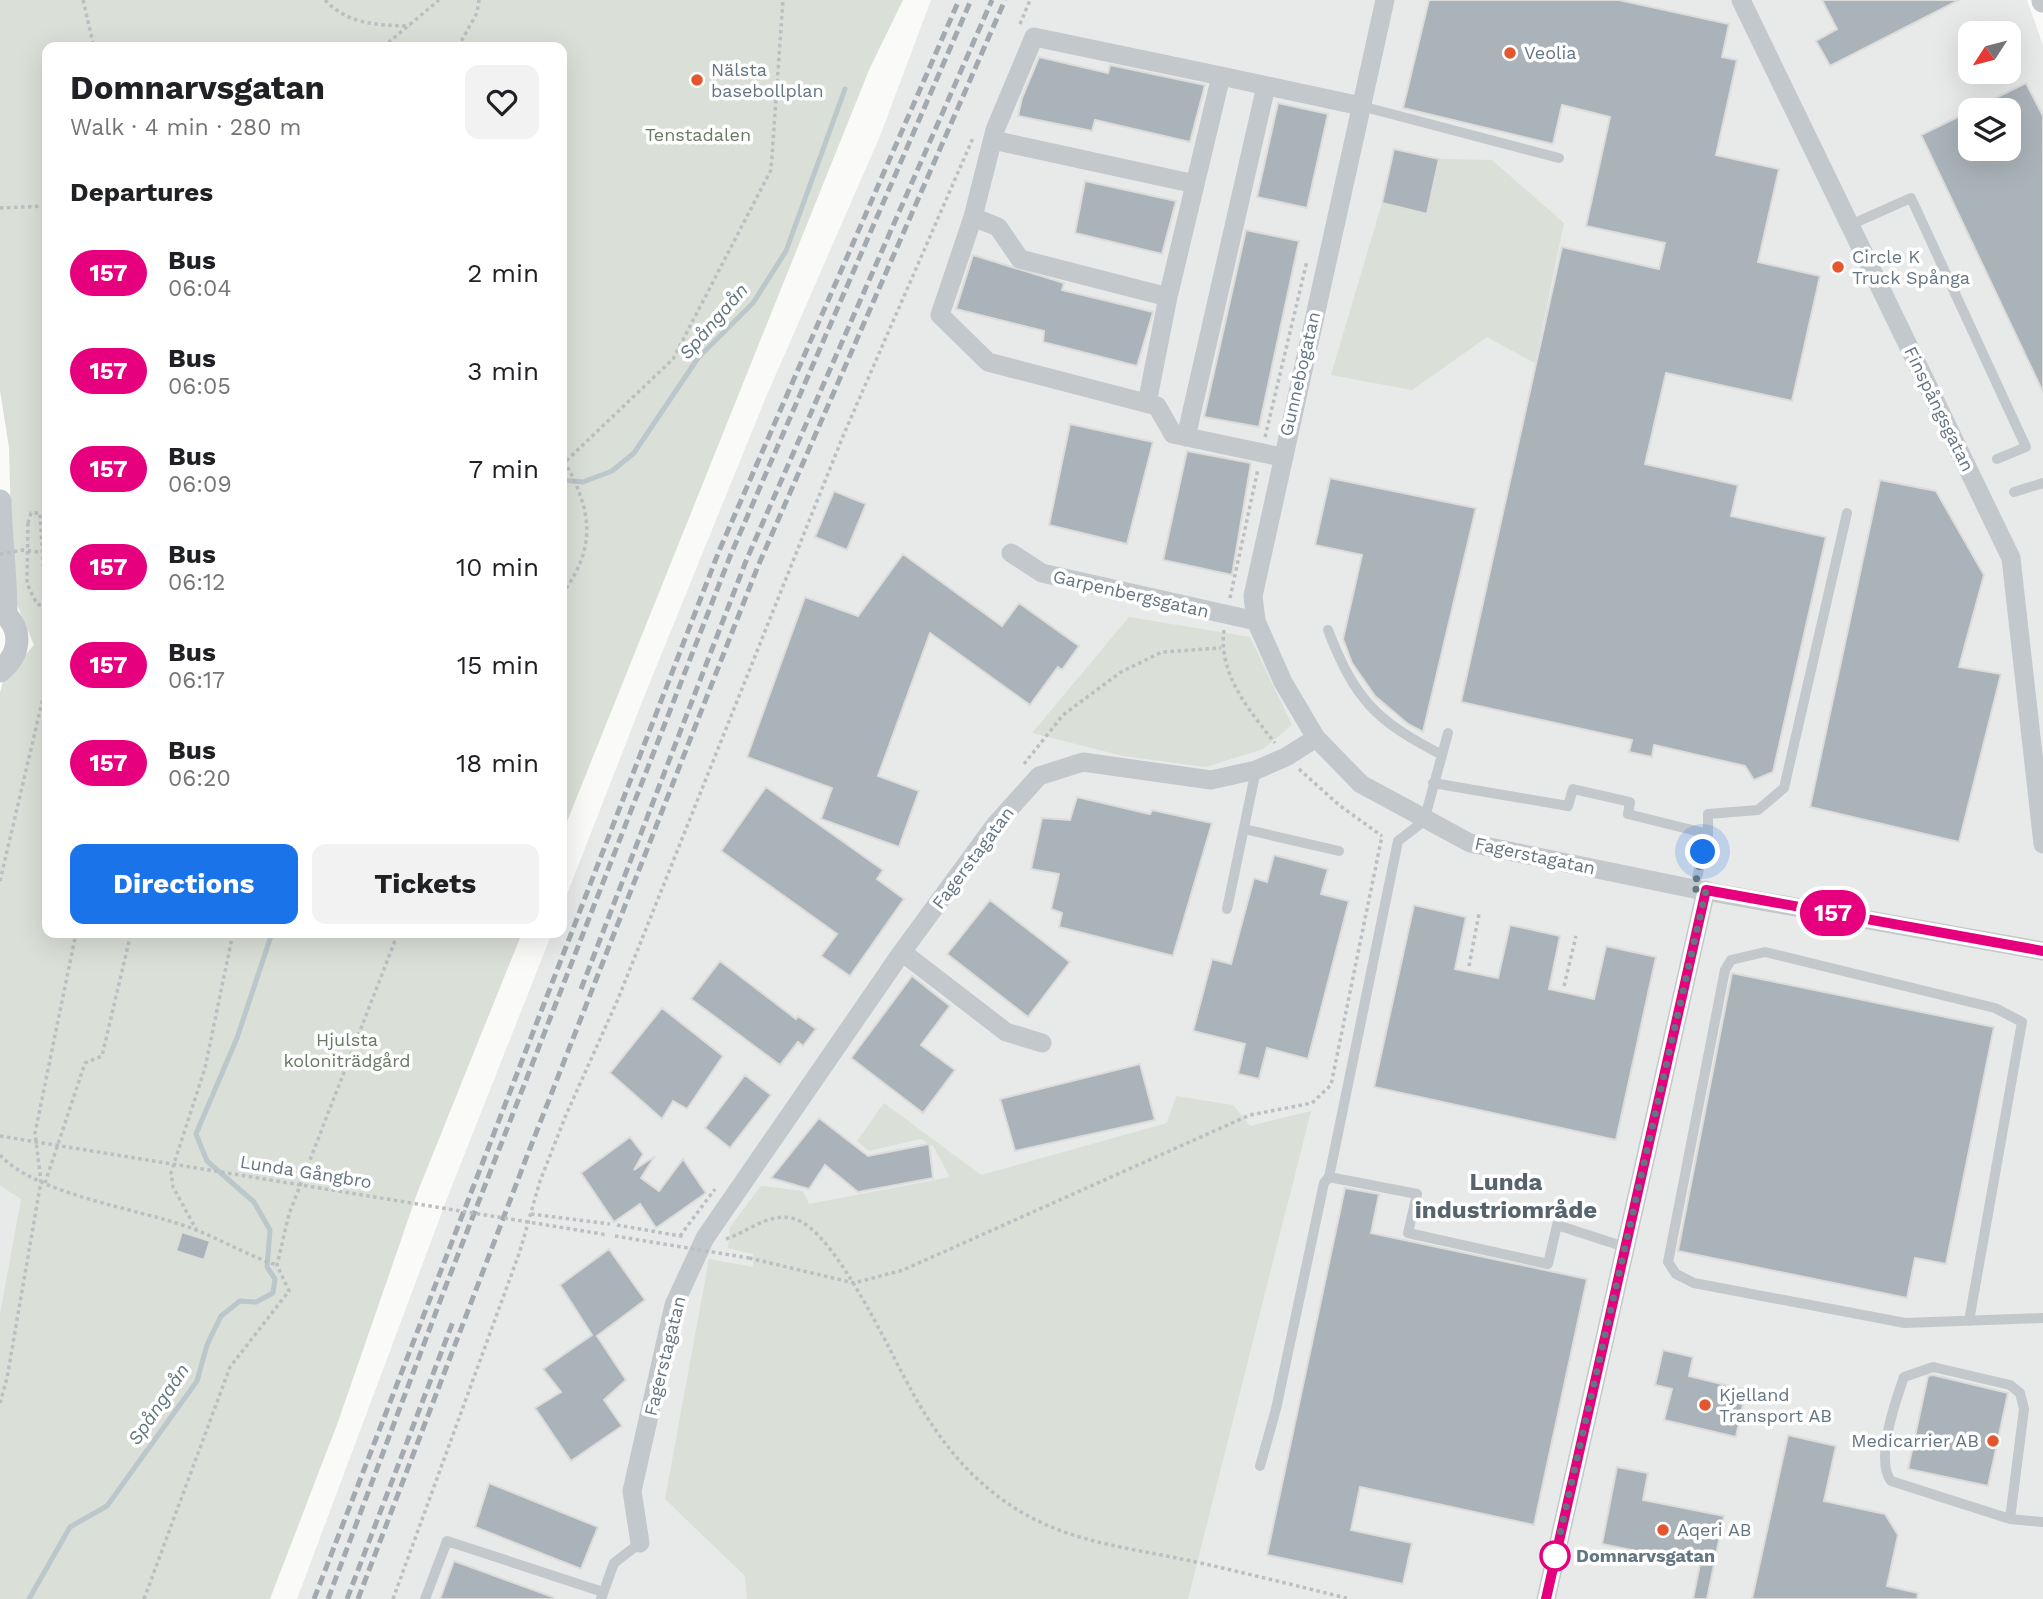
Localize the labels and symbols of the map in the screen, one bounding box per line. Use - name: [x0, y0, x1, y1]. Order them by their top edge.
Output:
- north arrow: [1958, 21, 2021, 84]
- place label: Veolia: [1524, 42, 1577, 63]
- marker: Veolia: [1502, 45, 1518, 61]
- place label: Nälsta basebollplan: [711, 59, 824, 101]
- marker: Nälsta basebollplan: [689, 72, 705, 88]
- park label: Tenstadalen: [645, 124, 751, 145]
- place label: Circle K Truck Spånga: [1852, 246, 1970, 288]
- marker: Circle K Truck Spånga: [1830, 259, 1846, 275]
- water label: Spångaån: [674, 279, 753, 364]
- street label: Gunnebogatan: [1275, 310, 1324, 438]
- street label: Finspångsgatan: [1900, 343, 1979, 475]
- street label: Garpenbergsgatan: [1051, 565, 1211, 622]
- street label: Fagerstagatan: [927, 802, 1018, 913]
- street label: Fagerstagatan: [1473, 832, 1597, 879]
- your location: [1685, 834, 1720, 869]
- line badge: 157: [1793, 890, 1873, 936]
- park label: Hjulsta koloniträdgård: [283, 1029, 411, 1071]
- street label: Lunda Gångbro: [239, 1151, 373, 1192]
- district label: Lunda industriområde: [1415, 1168, 1597, 1224]
- street label: Fagerstagatan: [639, 1294, 690, 1418]
- water label: Spångaån: [123, 1359, 194, 1449]
- place label: Kjelland Transport AB: [1719, 1384, 1832, 1426]
- marker: Kjelland Transport AB: [1697, 1397, 1713, 1413]
- place label: Medicarrier AB: [1851, 1430, 1979, 1451]
- marker: Medicarrier AB: [1985, 1433, 2001, 1449]
- place label: Aqeri AB: [1677, 1519, 1752, 1540]
- marker: Aqeri AB: [1655, 1522, 1671, 1538]
- marker: Domnarvsgatan: [1540, 1541, 1570, 1571]
- place label: Domnarvsgatan: [1576, 1545, 1715, 1566]

